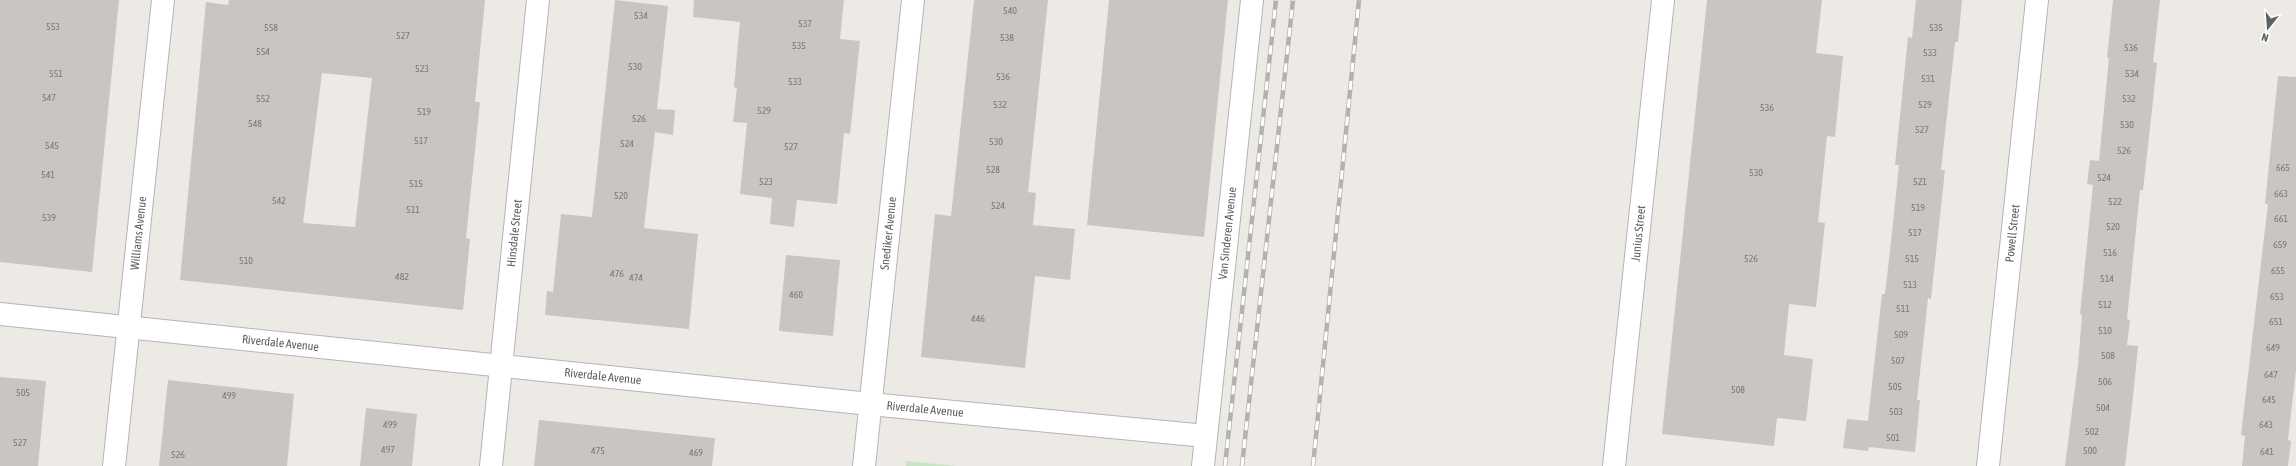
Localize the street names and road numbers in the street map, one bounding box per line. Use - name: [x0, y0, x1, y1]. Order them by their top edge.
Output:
- street label: Van Sinderen Avenue: [1216, 186, 1239, 280]
- street label: Williams Avenue: [128, 196, 149, 271]
- street label: Snediker Avenue: [878, 196, 899, 271]
- street label: Hinsdale Street: [504, 198, 525, 268]
- street label: Powell Street: [2002, 203, 2023, 263]
- street label: Junius Street: [1629, 204, 1648, 262]
- street label: Riverdale Avenue: [241, 332, 320, 354]
- street label: Riverdale Avenue: [564, 365, 642, 387]
- street label: Riverdale Avenue: [886, 399, 964, 420]

